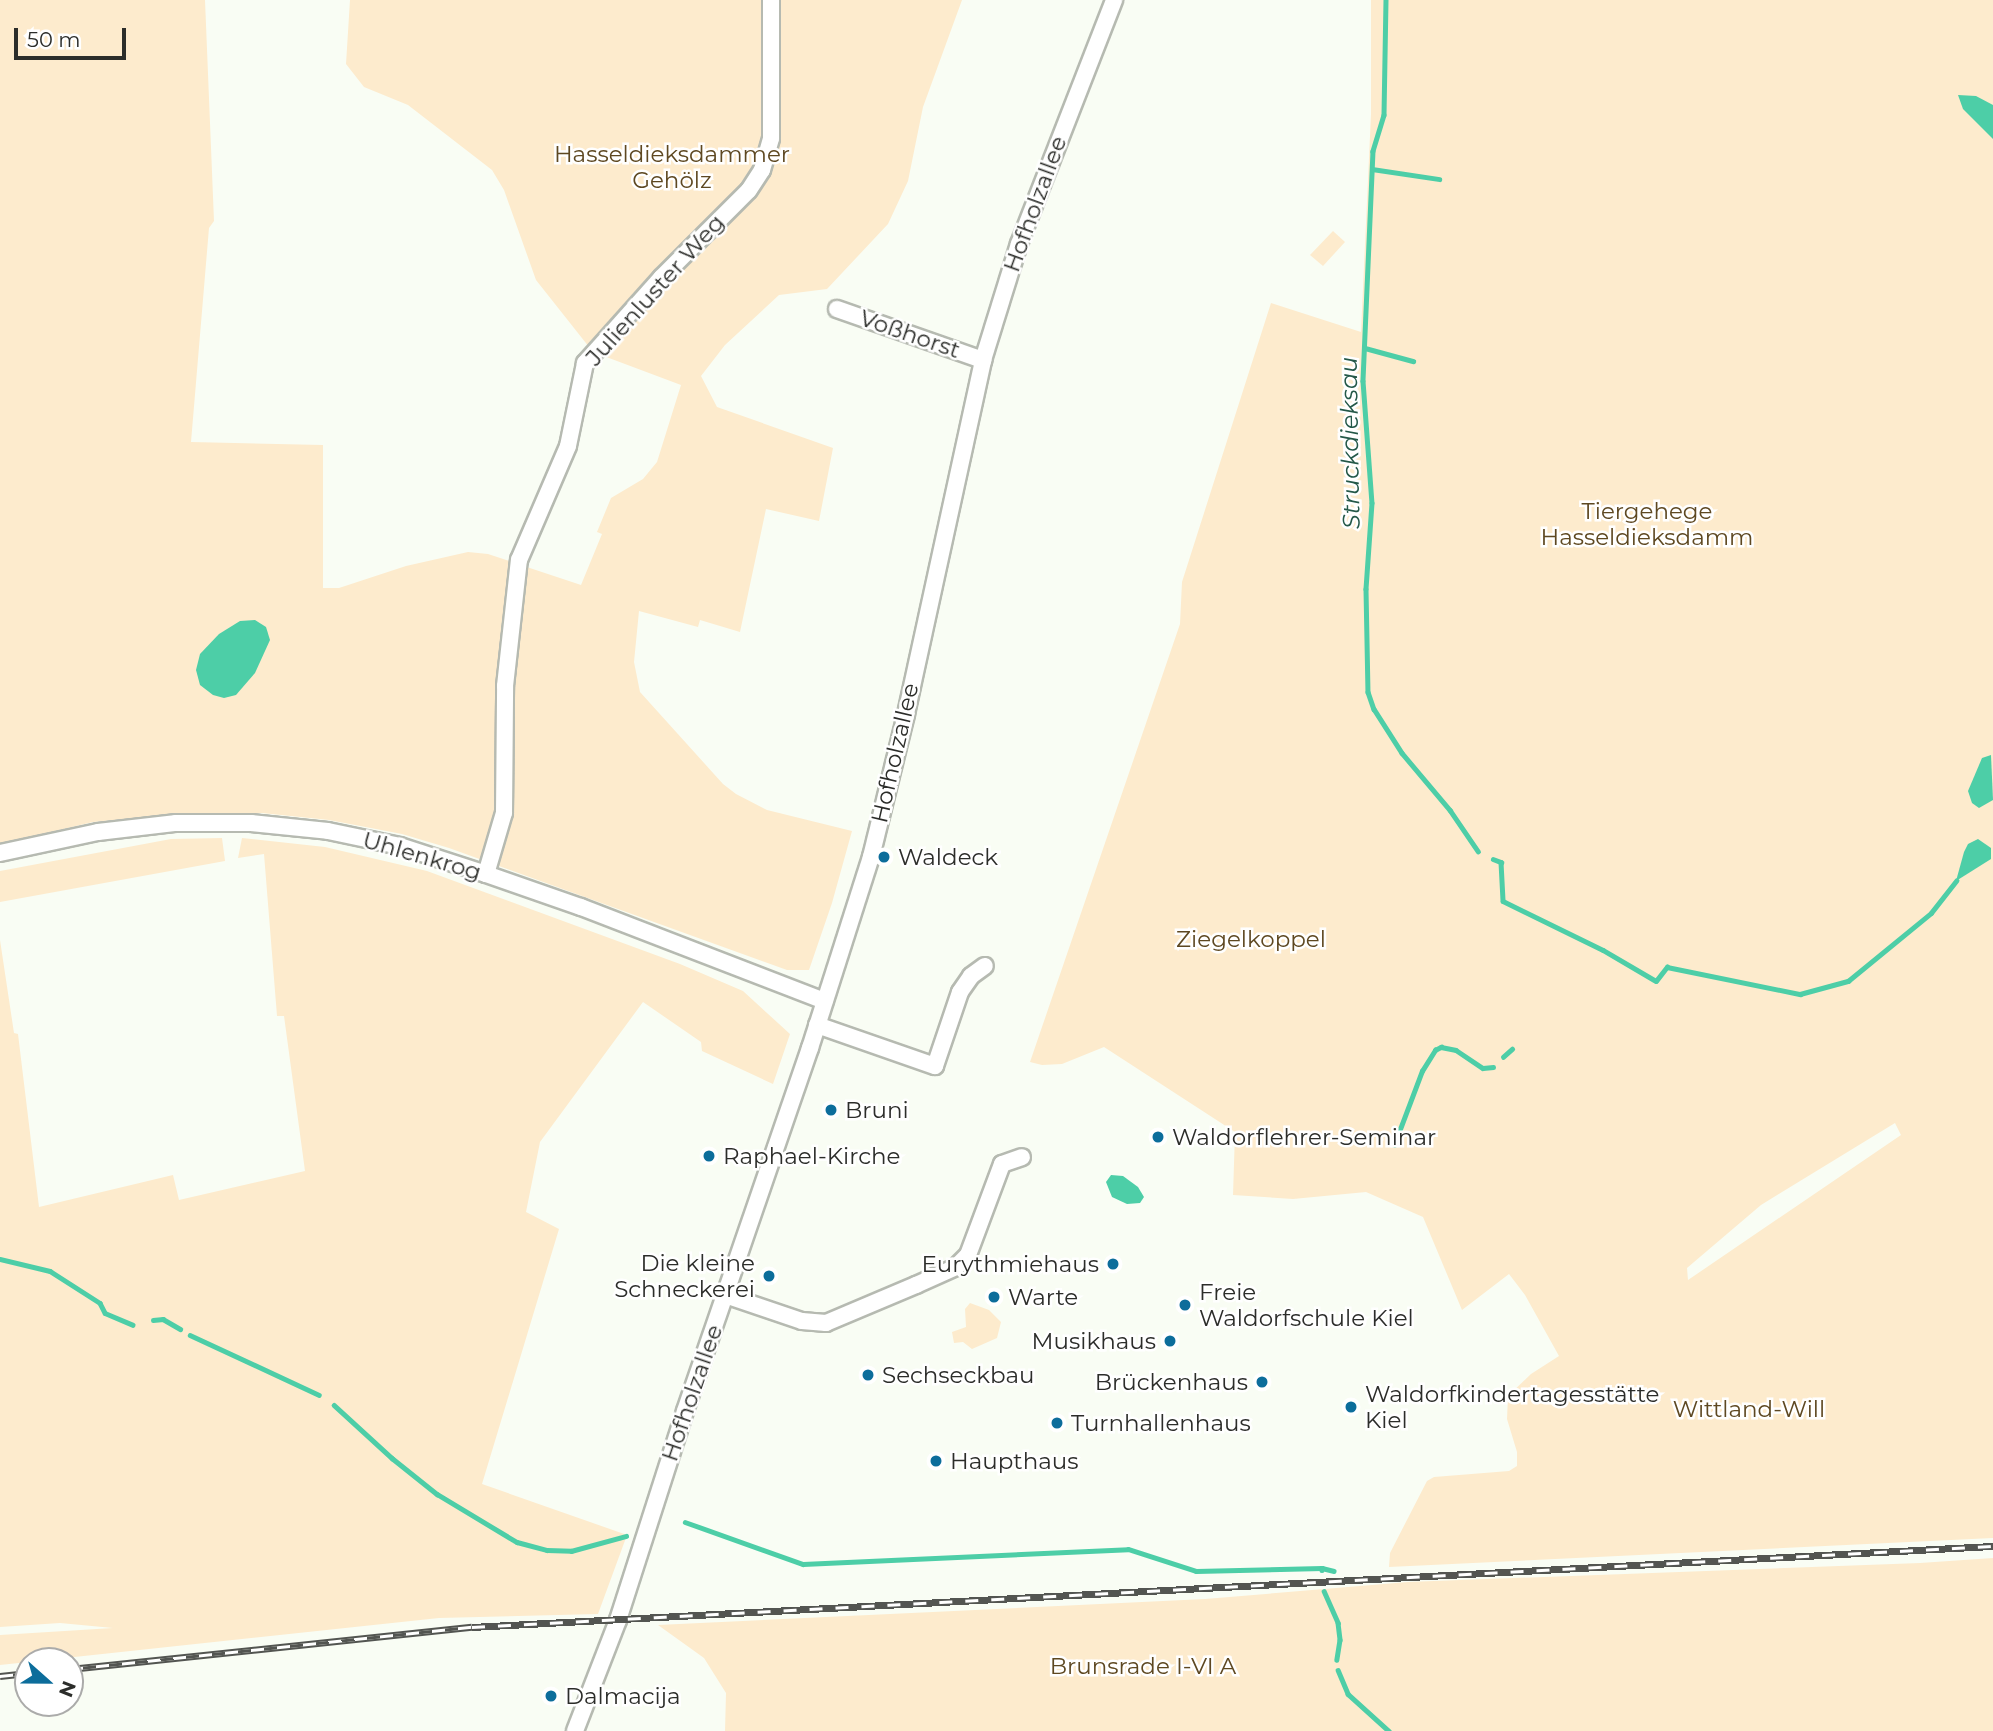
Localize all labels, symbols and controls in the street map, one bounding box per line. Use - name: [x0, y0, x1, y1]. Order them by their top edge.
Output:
- scale bar: [18, 14, 130, 58]
- text: 50 m: [27, 27, 81, 52]
- street label: Hofholzallee: [998, 132, 1072, 276]
- park label: Hasseldieksdammer Gehölz: [554, 140, 790, 194]
- street label: Julienluster Weg: [580, 209, 730, 371]
- street label: Voßhorst: [856, 304, 964, 364]
- water label: Struckdieksau: [1334, 356, 1366, 530]
- park label: Tiergehege Hasseldieksdamm: [1540, 497, 1754, 551]
- street label: Hofholzallee: [866, 680, 924, 826]
- street label: Uhlenkrog: [360, 826, 484, 886]
- place label: Waldeck: [898, 843, 998, 871]
- marker: Waldeck: [876, 849, 892, 865]
- park label: Ziegelkoppel: [1176, 925, 1326, 953]
- place label: Bruni: [845, 1096, 909, 1124]
- marker: Bruni: [823, 1102, 839, 1118]
- place label: Waldorflehrer-Seminar: [1172, 1123, 1436, 1151]
- marker: Waldorflehrer-Seminar: [1150, 1129, 1166, 1145]
- place label: Raphael-Kirche: [723, 1142, 900, 1170]
- marker: Raphael-Kirche: [701, 1148, 717, 1164]
- place label: Die kleine Schneckerei: [614, 1249, 755, 1303]
- place label: Eurythmiehaus: [921, 1250, 1099, 1278]
- marker: Eurythmiehaus: [1105, 1256, 1121, 1272]
- marker: Die kleine Schneckerei: [761, 1268, 777, 1284]
- place label: Freie Waldorfschule Kiel: [1199, 1278, 1414, 1332]
- place label: Warte: [1008, 1283, 1078, 1311]
- marker: Warte: [986, 1289, 1002, 1305]
- marker: Freie Waldorfschule Kiel: [1177, 1297, 1193, 1313]
- street label: Hofholzallee: [656, 1321, 728, 1465]
- place label: Musikhaus: [1032, 1327, 1156, 1355]
- marker: Musikhaus: [1162, 1333, 1178, 1349]
- place label: Sechseckbau: [882, 1361, 1035, 1389]
- marker: Sechseckbau: [860, 1367, 876, 1383]
- place label: Brückenhaus: [1095, 1368, 1248, 1396]
- marker: Brückenhaus: [1254, 1374, 1270, 1390]
- place label: Waldorfkindertagesstätte Kiel: [1365, 1380, 1659, 1434]
- park label: Wittland-Will: [1673, 1395, 1825, 1423]
- marker: Waldorfkindertagesstätte Kiel: [1343, 1399, 1359, 1415]
- place label: Turnhallenhaus: [1071, 1409, 1251, 1437]
- marker: Turnhallenhaus: [1049, 1415, 1065, 1431]
- place label: Haupthaus: [950, 1447, 1078, 1475]
- marker: Haupthaus: [928, 1453, 944, 1469]
- north arrow: [14, 1647, 84, 1717]
- park label: Brunsrade I-VI A: [1050, 1652, 1236, 1680]
- text: N: [54, 1678, 81, 1700]
- place label: Dalmacija: [565, 1682, 681, 1710]
- marker: Dalmacija: [543, 1688, 559, 1704]

